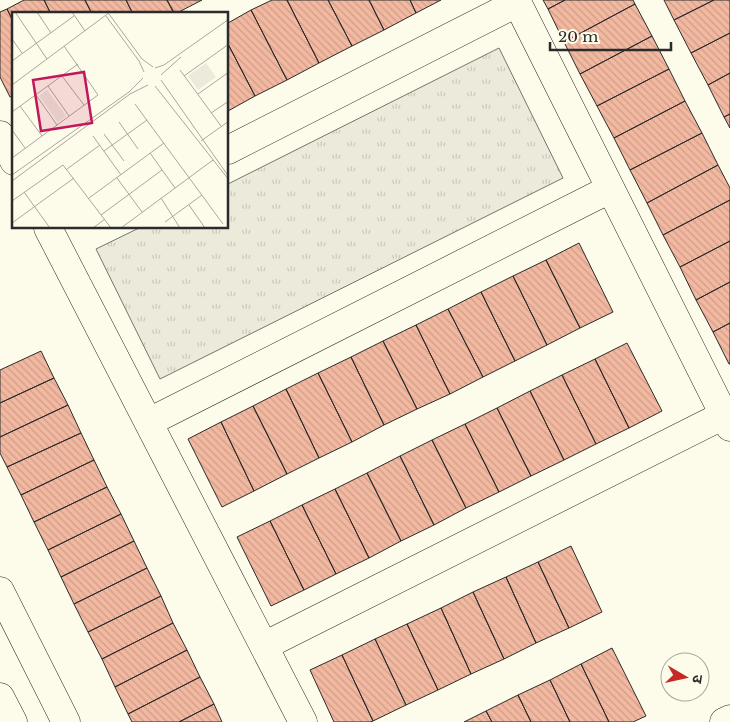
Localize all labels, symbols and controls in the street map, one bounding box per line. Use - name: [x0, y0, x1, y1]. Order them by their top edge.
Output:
- inset map: [12, 12, 229, 229]
- scale bar: [550, 20, 671, 52]
- text: 20 m: [558, 27, 598, 46]
- north arrow: [660, 652, 710, 702]
- text: उ: [688, 674, 707, 685]

